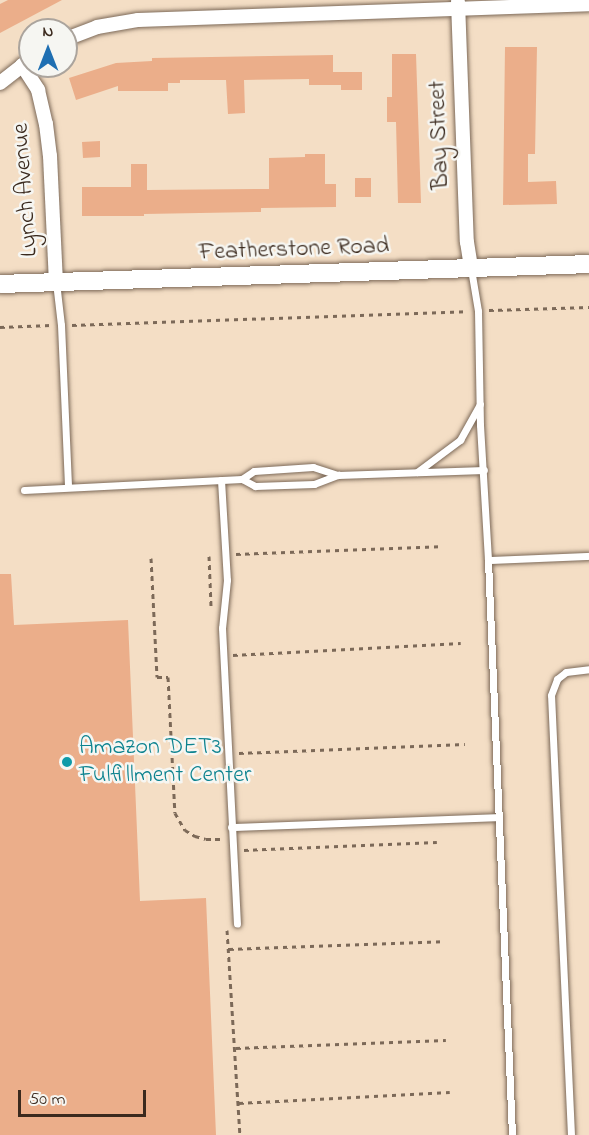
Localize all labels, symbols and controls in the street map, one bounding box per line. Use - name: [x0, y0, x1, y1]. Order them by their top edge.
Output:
- north arrow: [18, 18, 78, 78]
- text: N: [43, 20, 53, 44]
- street label: Bay Street: [424, 80, 456, 190]
- street label: Lynch Avenue: [7, 122, 45, 258]
- street label: Featherstone Road: [198, 232, 390, 268]
- place label: Amazon DET3 Fulfillment Center: [79, 734, 251, 790]
- marker: Amazon DET3 Fulfillment Center: [60, 755, 74, 769]
- scale bar: [21, 1078, 148, 1116]
- text: 50 m: [29, 1087, 66, 1113]

